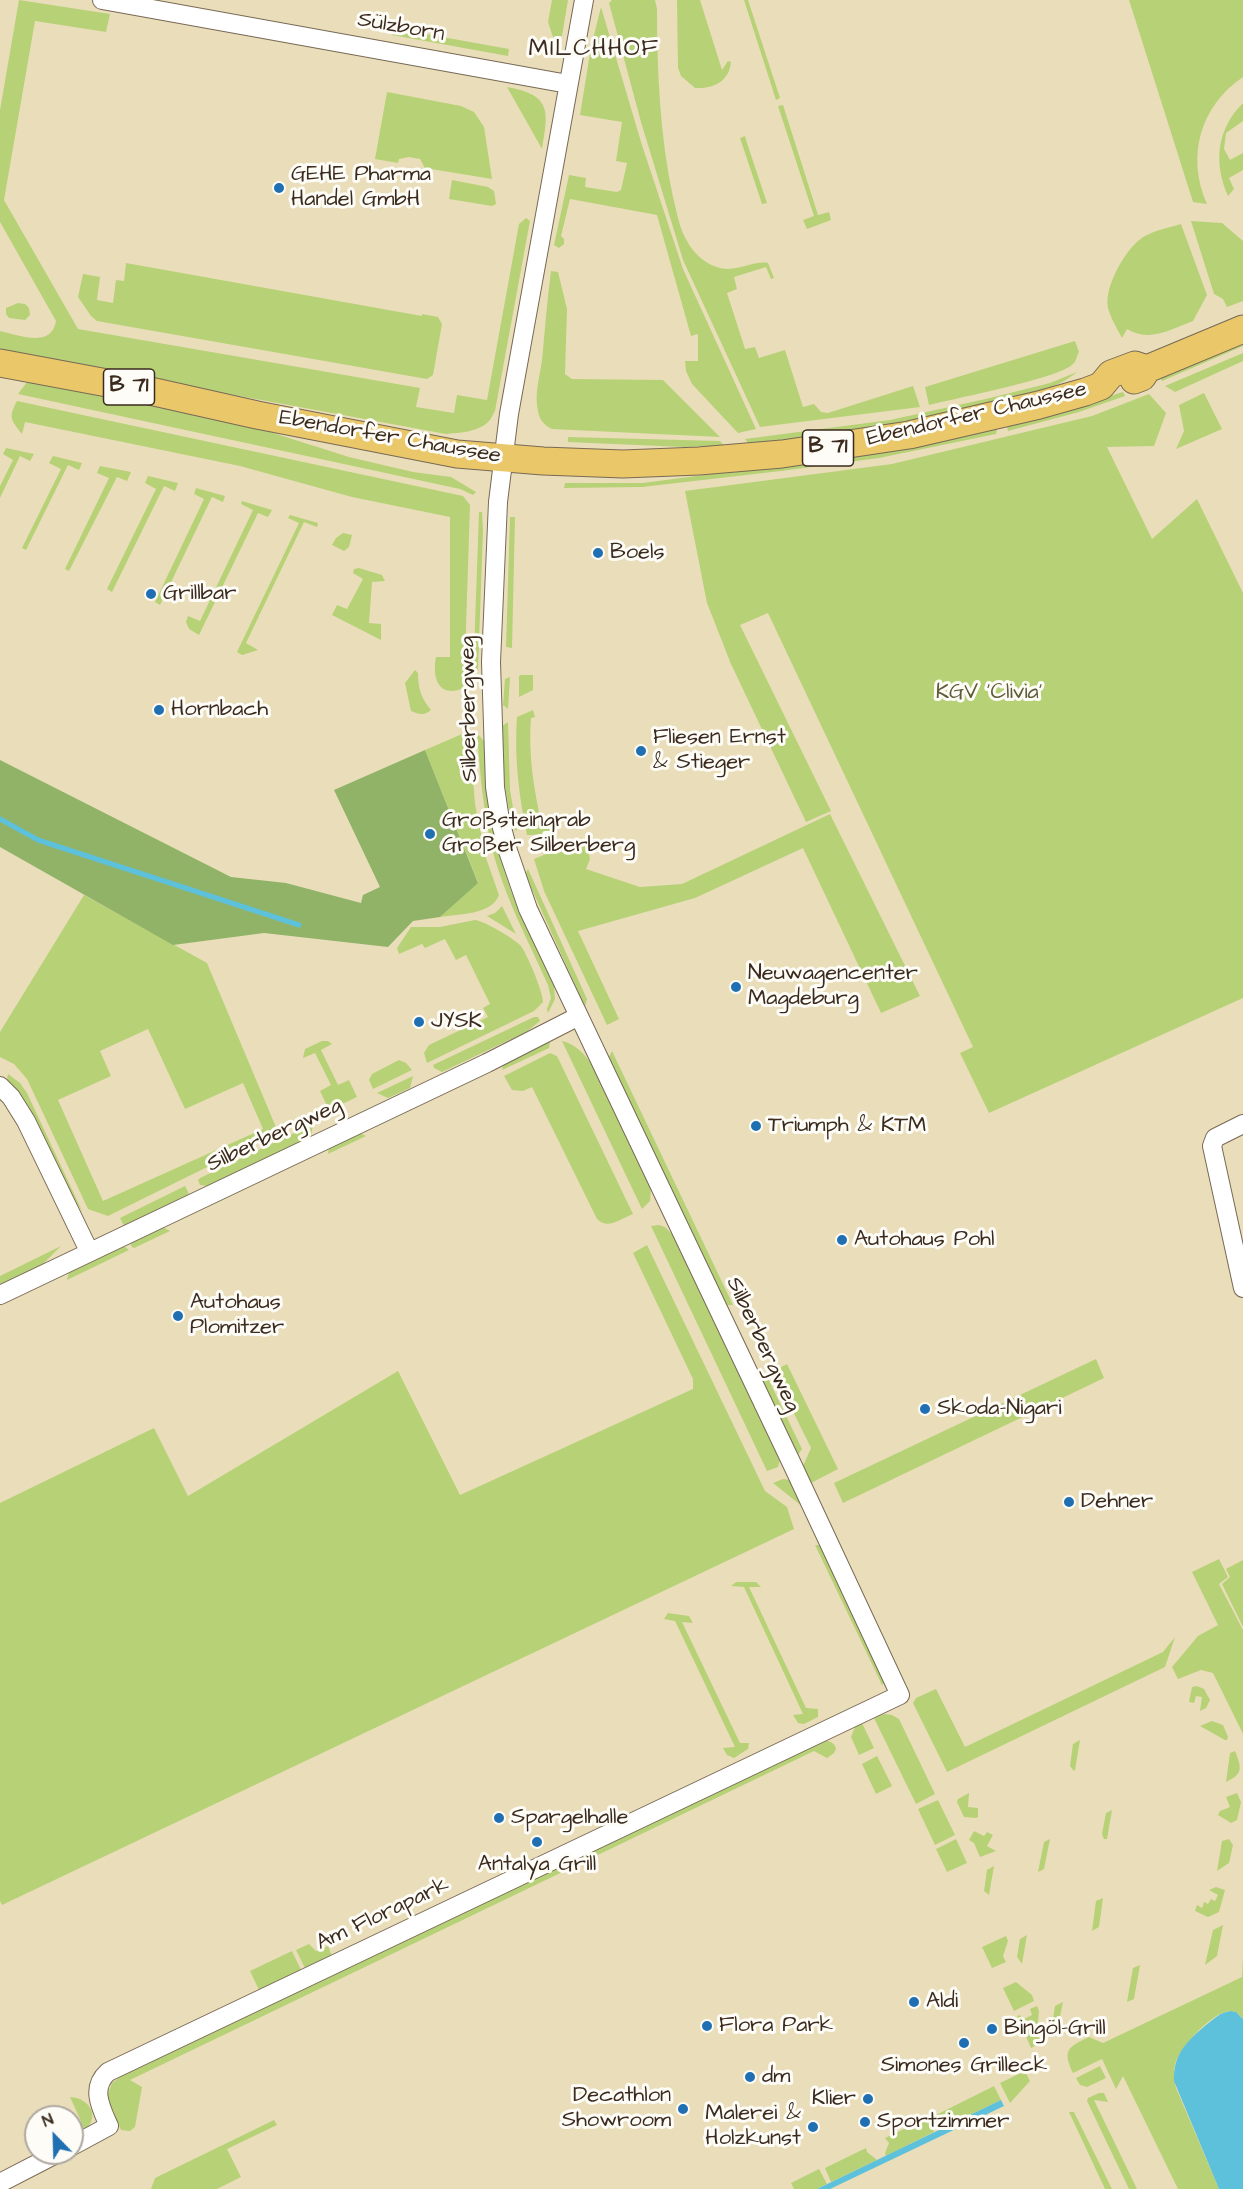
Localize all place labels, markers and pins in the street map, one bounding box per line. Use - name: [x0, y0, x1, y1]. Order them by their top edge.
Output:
- place label: GEHE Pharma Handel GmbH: [291, 162, 431, 214]
- marker: GEHE Pharma Handel GmbH: [272, 181, 286, 195]
- place label: Boels: [610, 540, 664, 566]
- marker: Boels: [591, 546, 605, 560]
- place label: Grillbar: [163, 581, 236, 607]
- marker: Grillbar: [144, 587, 158, 601]
- place label: Hornbach: [171, 697, 268, 723]
- marker: Hornbach: [152, 703, 166, 717]
- place label: Fliesen Ernst & Stieger: [653, 725, 786, 776]
- marker: Fliesen Ernst & Stieger: [634, 744, 648, 758]
- place label: Großsteingrab Großer Silberberg: [442, 808, 635, 860]
- marker: Großsteingrab Großer Silberberg: [423, 827, 437, 841]
- place label: Neuwagencenter Magdeburg: [748, 961, 918, 1012]
- marker: Neuwagencenter Magdeburg: [729, 980, 743, 994]
- place label: JYSK: [431, 1009, 482, 1035]
- marker: JYSK: [412, 1015, 426, 1029]
- place label: Triumph & KTM: [768, 1113, 926, 1139]
- marker: Triumph & KTM: [749, 1119, 763, 1133]
- place label: Autohaus Pohl: [854, 1227, 994, 1253]
- marker: Autohaus Pohl: [835, 1233, 849, 1247]
- place label: Autohaus Plomitzer: [190, 1290, 284, 1342]
- marker: Autohaus Plomitzer: [171, 1309, 185, 1323]
- place label: Skoda-Nigari: [937, 1396, 1061, 1422]
- marker: Skoda-Nigari: [918, 1402, 932, 1416]
- place label: Dehner: [1081, 1489, 1153, 1515]
- marker: Dehner: [1062, 1495, 1076, 1509]
- place label: Spargelhalle: [511, 1805, 628, 1831]
- marker: Spargelhalle: [492, 1811, 506, 1825]
- marker: Antalya Grill: [530, 1835, 544, 1849]
- place label: Antalya Grill: [478, 1852, 596, 1878]
- place label: Aldi: [926, 1989, 958, 2015]
- marker: Aldi: [907, 1995, 921, 2009]
- place label: Flora Park: [719, 2013, 833, 2039]
- place label: Bingöl-Grill: [1004, 2016, 1106, 2042]
- marker: Flora Park: [700, 2019, 714, 2033]
- marker: Bingöl-Grill: [985, 2022, 999, 2036]
- marker: Simones Grilleck: [957, 2036, 971, 2050]
- place label: Simones Grilleck: [881, 2053, 1047, 2079]
- place label: dm: [762, 2064, 790, 2090]
- marker: dm: [743, 2070, 757, 2084]
- place label: Decathlon Showroom: [562, 2083, 671, 2134]
- place label: Klier: [812, 2086, 856, 2112]
- marker: Klier: [861, 2092, 875, 2106]
- place label: Malerei & Holzkunst: [705, 2101, 801, 2152]
- marker: Decathlon Showroom: [676, 2102, 690, 2116]
- place label: Sportzimmer: [877, 2109, 1009, 2135]
- marker: Sportzimmer: [858, 2115, 872, 2129]
- marker: Malerei & Holzkunst: [806, 2120, 820, 2134]

